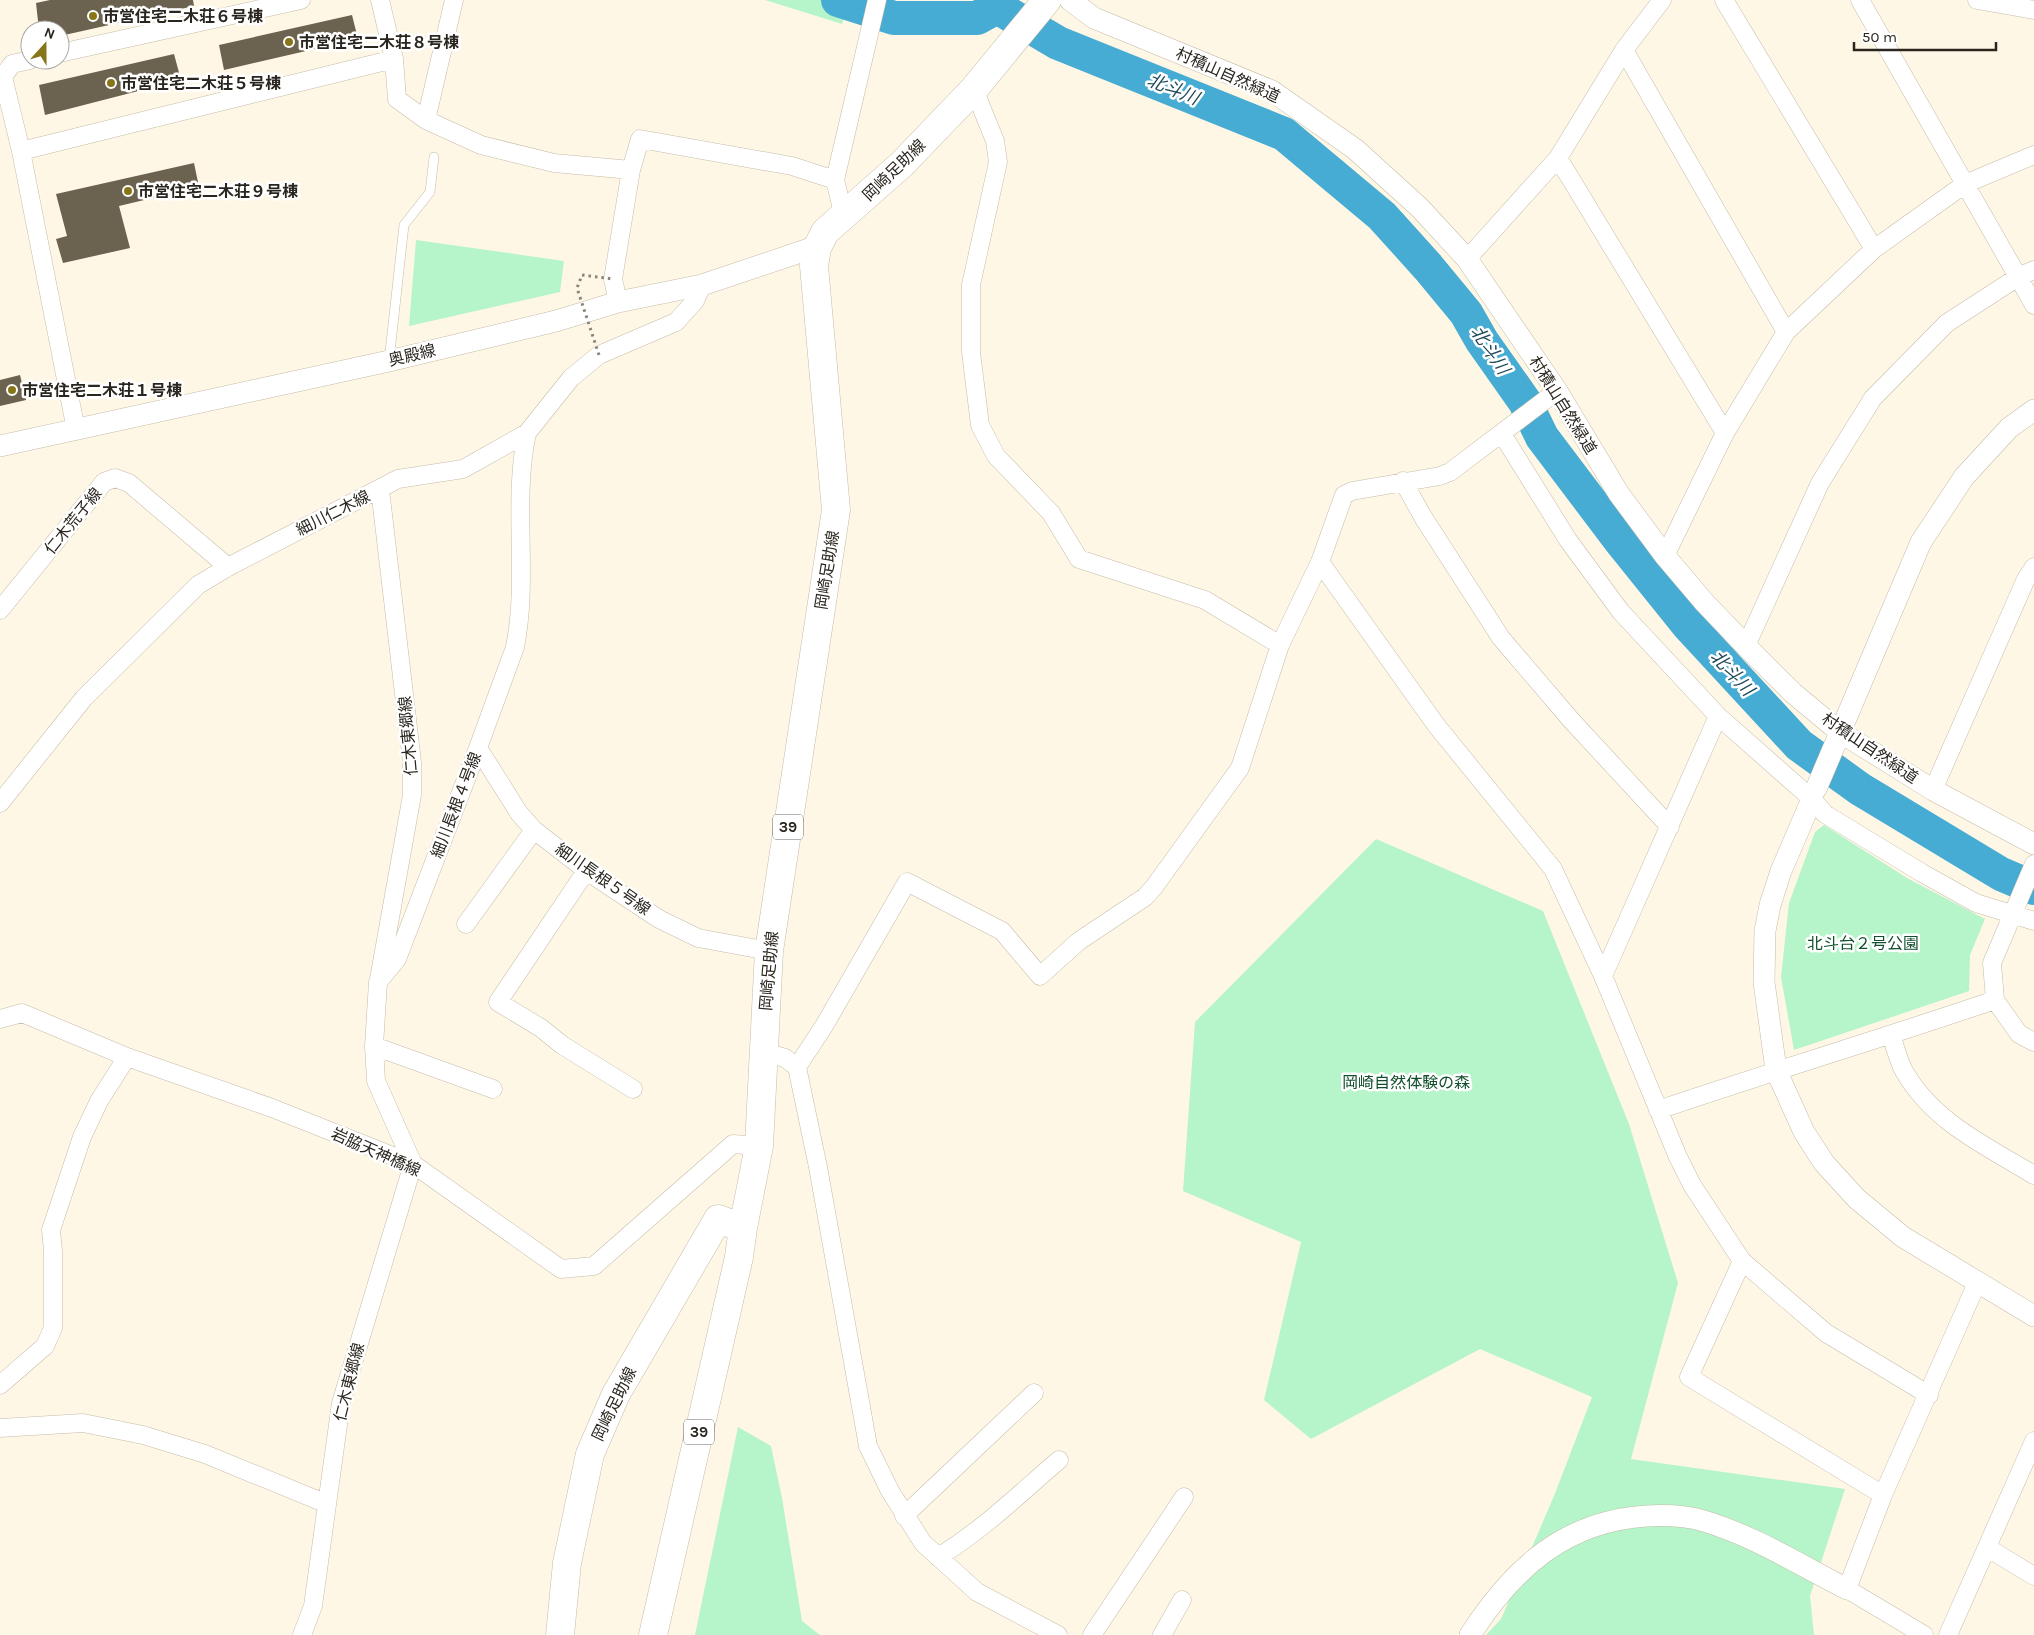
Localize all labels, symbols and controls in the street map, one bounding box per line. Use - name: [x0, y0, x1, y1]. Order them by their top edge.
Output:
- place label: 市営住宅二木荘６号棟: [103, 7, 263, 26]
- marker: 市営住宅二木荘６号棟: [87, 10, 99, 22]
- north arrow: [20, 20, 70, 70]
- scale bar: [1854, 20, 1996, 52]
- text: N: [42, 24, 57, 43]
- text: 50 m: [1862, 28, 1897, 46]
- place label: 市営住宅二木荘８号棟: [299, 33, 459, 52]
- marker: 市営住宅二木荘８号棟: [283, 36, 295, 48]
- street label: 村積山自然緑道: [1173, 44, 1283, 106]
- water label: 北斗川: [1144, 69, 1204, 110]
- place label: 市営住宅二木荘５号棟: [121, 74, 281, 93]
- marker: 市営住宅二木荘５号棟: [105, 77, 117, 89]
- street label: 岡崎足助線: [859, 135, 929, 205]
- place label: 市営住宅二木荘９号棟: [138, 182, 298, 201]
- marker: 市営住宅二木荘９号棟: [122, 185, 134, 197]
- water label: 北斗川: [1466, 321, 1515, 380]
- street label: 奥殿線: [386, 340, 438, 370]
- street label: 村積山自然緑道: [1525, 352, 1601, 458]
- place label: 市営住宅二木荘１号棟: [22, 381, 182, 400]
- marker: 市営住宅二木荘１号棟: [6, 384, 18, 396]
- street label: 仁木荒子線: [40, 484, 106, 558]
- street label: 細川仁木線: [293, 486, 373, 540]
- street label: 岡崎足助線: [811, 529, 843, 611]
- water label: 北斗川: [1706, 646, 1760, 702]
- street label: 仁木東郷線: [395, 695, 421, 777]
- street label: 村積山自然緑道: [1818, 709, 1922, 787]
- street label: 細川長根４号線: [427, 749, 485, 861]
- road number: 39: [773, 814, 803, 840]
- street label: 細川長根５号線: [552, 839, 654, 919]
- street label: 岡崎足助線: [756, 930, 782, 1012]
- park label: 北斗台２号公園: [1807, 934, 1919, 953]
- park label: 岡崎自然体験の森: [1342, 1073, 1470, 1092]
- street label: 岩脇天神橋線: [328, 1124, 424, 1180]
- street label: 仁木東郷線: [330, 1341, 368, 1423]
- street label: 岡崎足助線: [588, 1364, 640, 1444]
- road number: 39: [684, 1420, 714, 1444]

